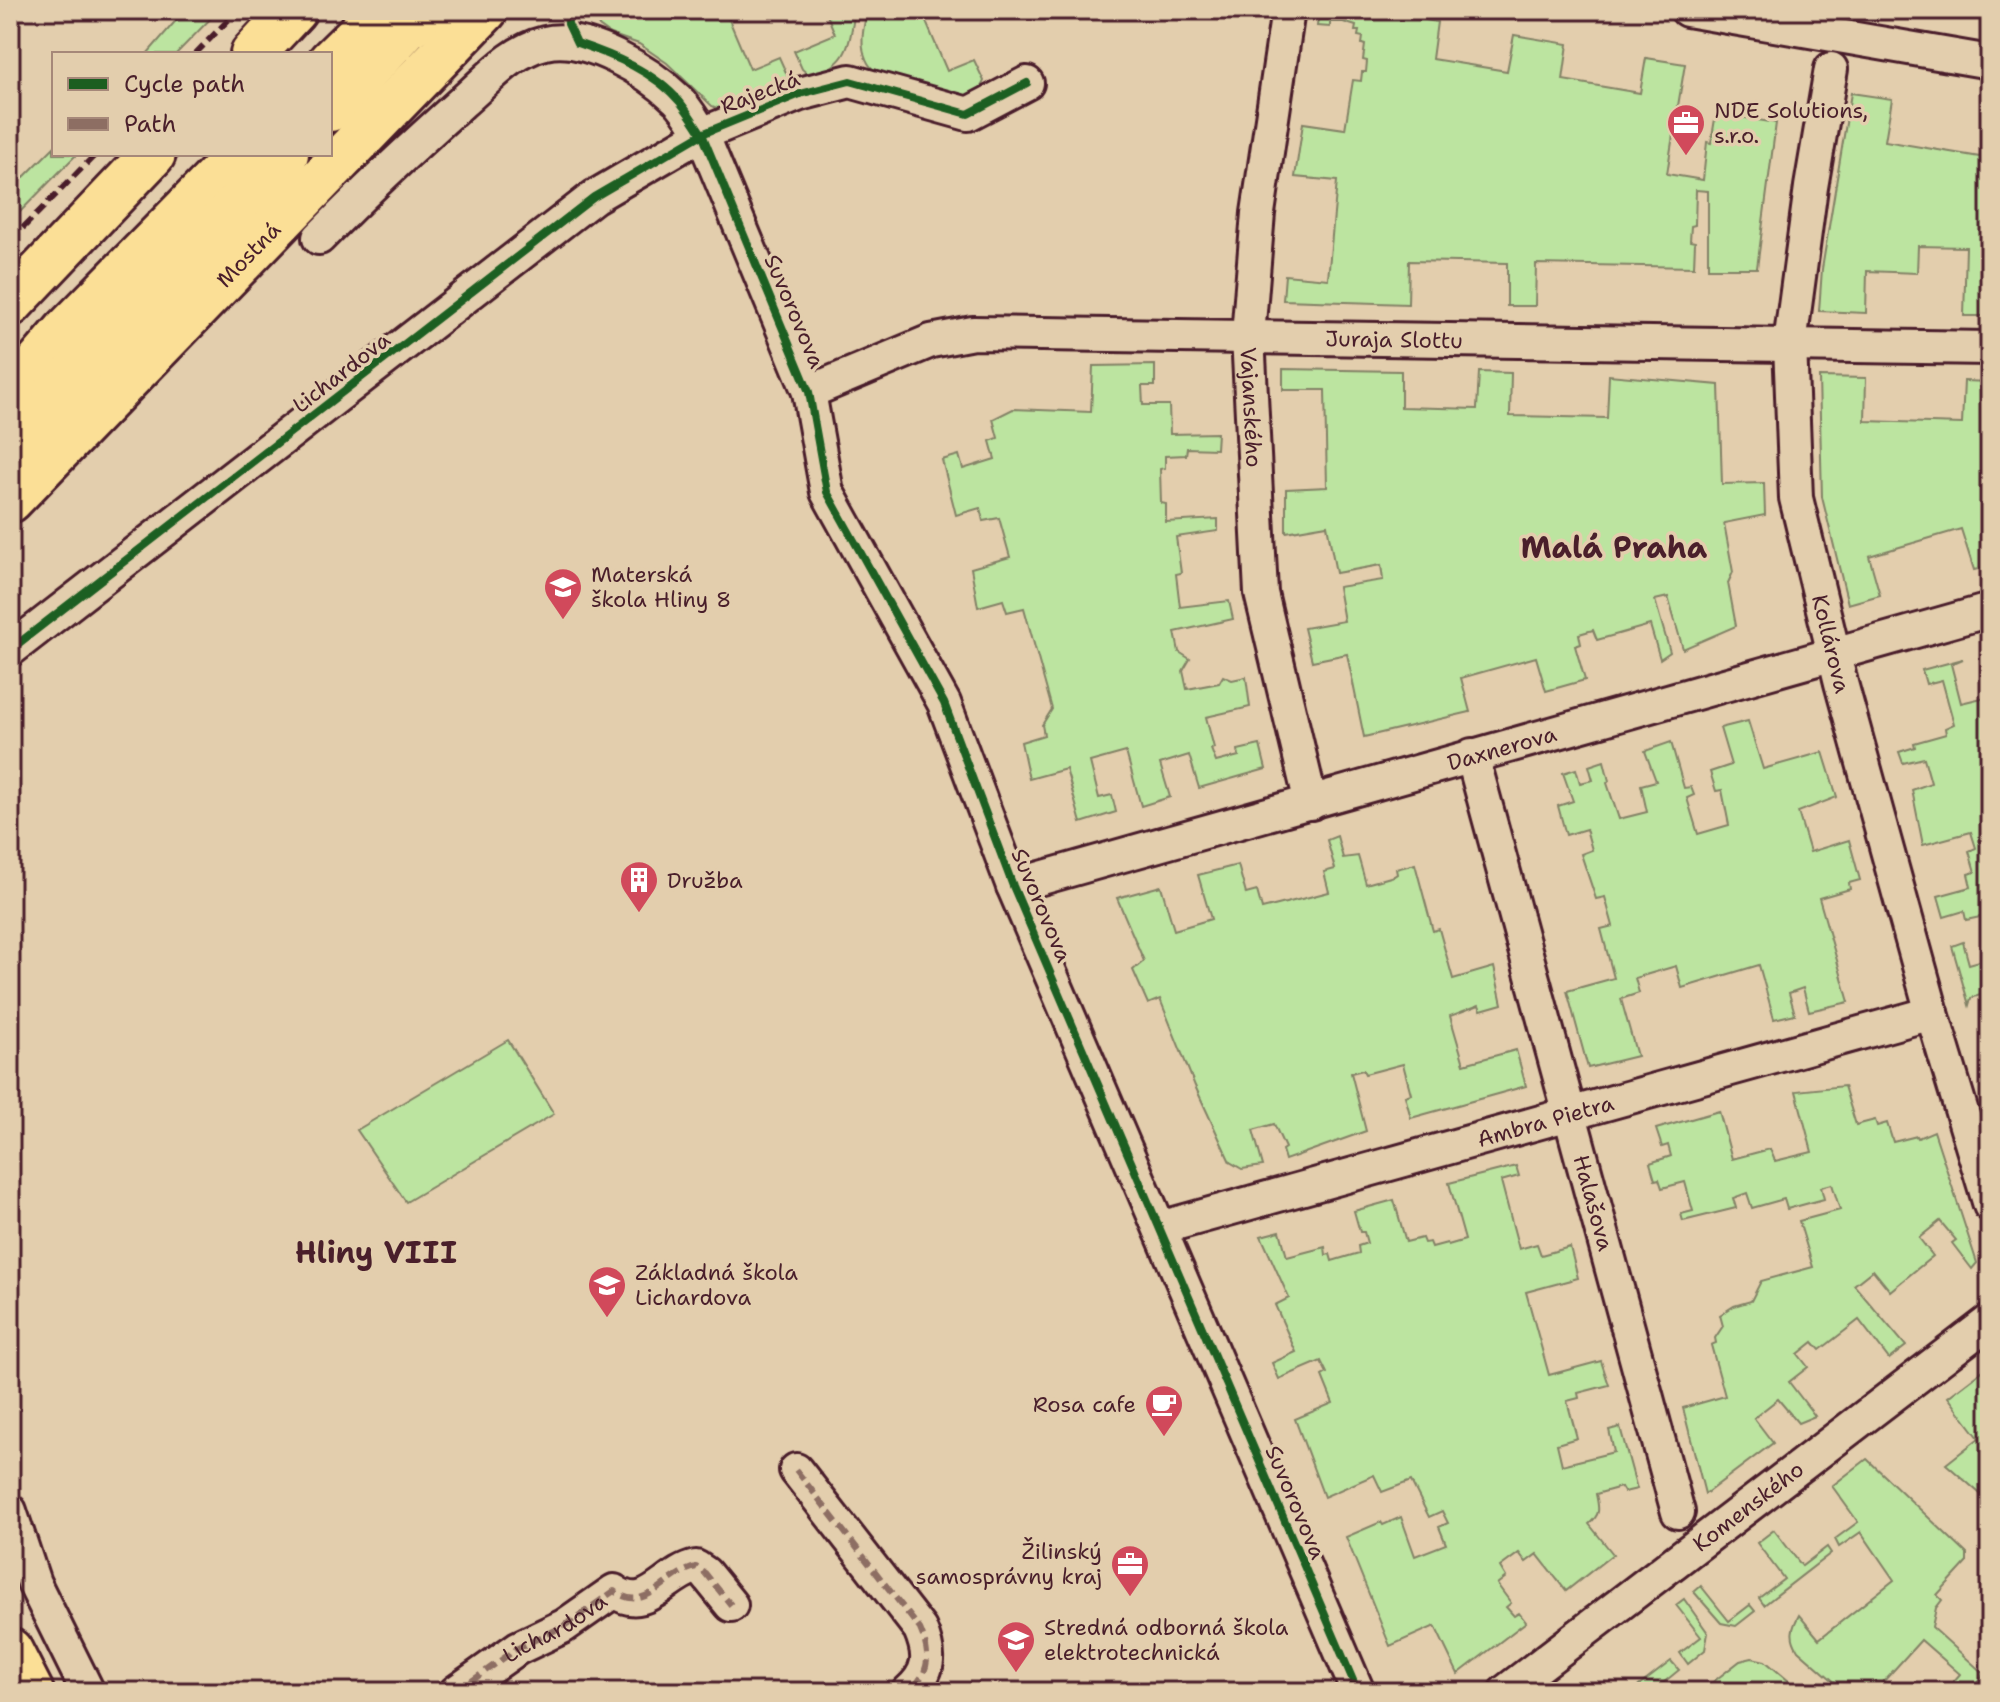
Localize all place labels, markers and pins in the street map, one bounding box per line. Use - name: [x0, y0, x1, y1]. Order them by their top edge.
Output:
- place label: NDE Solutions, s.r.o.: [1714, 96, 1868, 150]
- office icon: NDE Solutions, s.r.o.: [1665, 102, 1707, 157]
- place label: Materská škola Hliny 8: [591, 560, 731, 614]
- school or university icon: Materská škola Hliny 8: [542, 566, 584, 621]
- building icon: Družba: [618, 859, 660, 914]
- place label: Družba: [667, 866, 743, 895]
- place label: Základná škola Lichardova: [635, 1258, 798, 1312]
- school or university icon: Základná škola Lichardova: [586, 1264, 628, 1319]
- cafe icon: Rosa cafe: [1143, 1383, 1185, 1438]
- place label: Rosa cafe: [1033, 1390, 1136, 1419]
- place label: Žilinský samosprávny kraj: [916, 1537, 1102, 1591]
- office icon: Žilinský samosprávny kraj: [1109, 1543, 1151, 1598]
- place label: Stredná odborná škola elektrotechnická: [1044, 1613, 1289, 1667]
- school or university icon: Stredná odborná škola elektrotechnická: [995, 1619, 1037, 1674]

